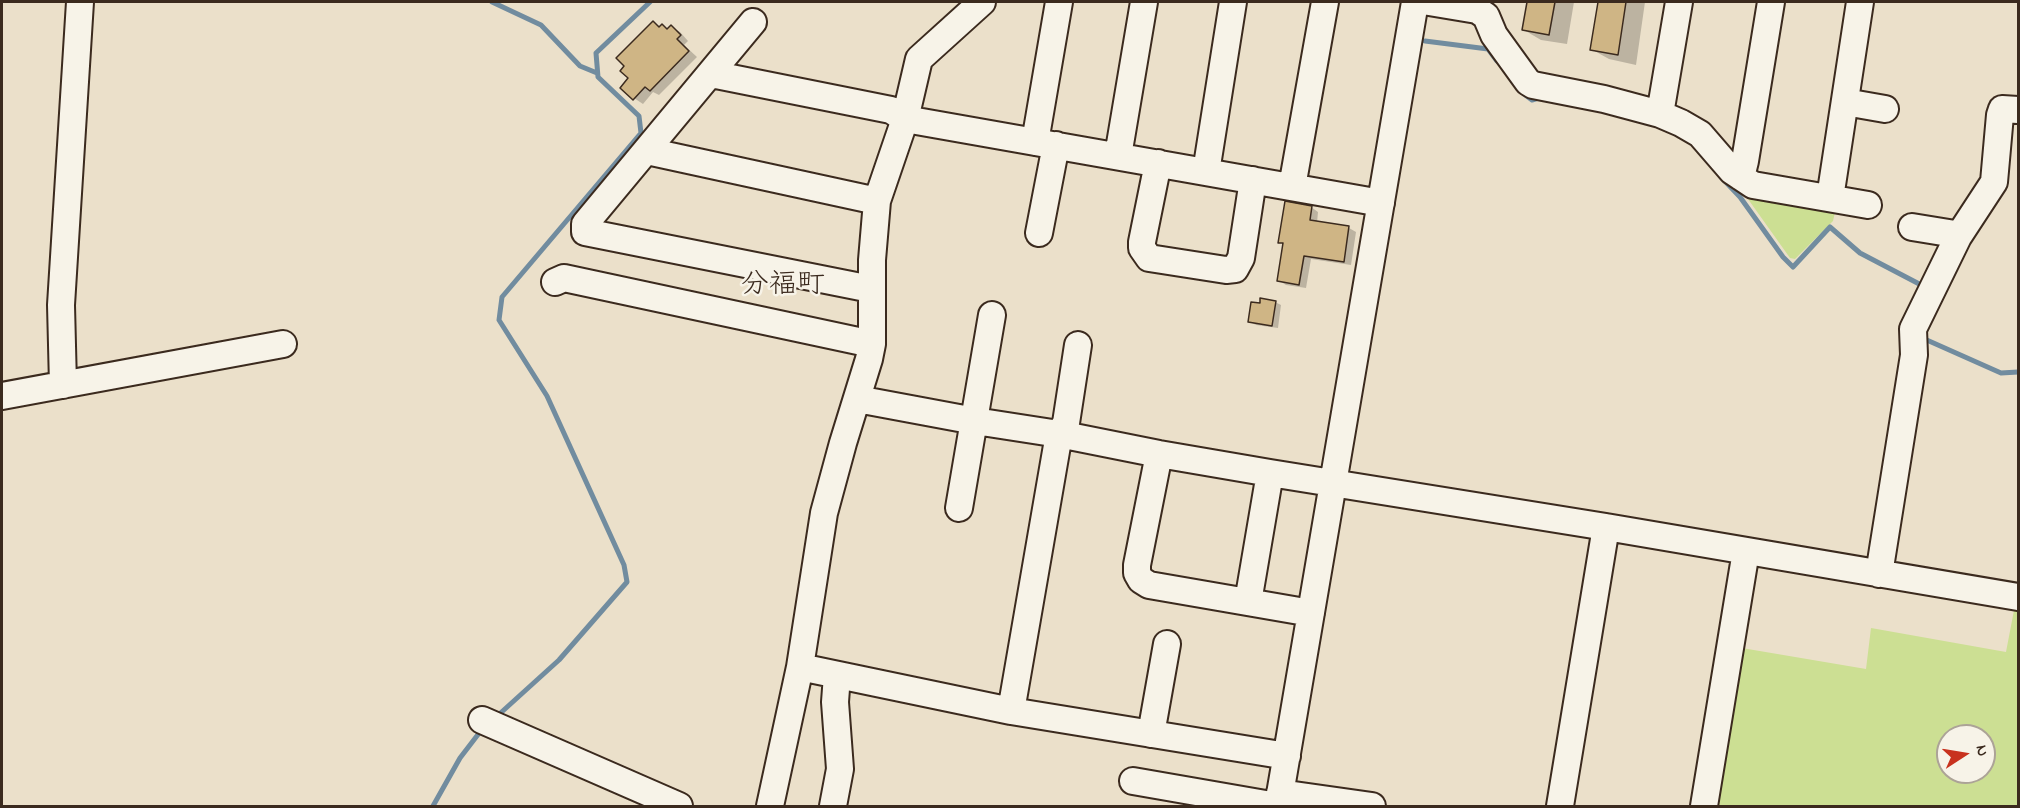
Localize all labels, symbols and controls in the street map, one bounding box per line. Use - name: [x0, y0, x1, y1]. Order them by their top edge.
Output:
- district label: 分福町: [741, 270, 825, 304]
- north arrow: [1936, 724, 1996, 784]
- text: N: [1969, 743, 1995, 758]

